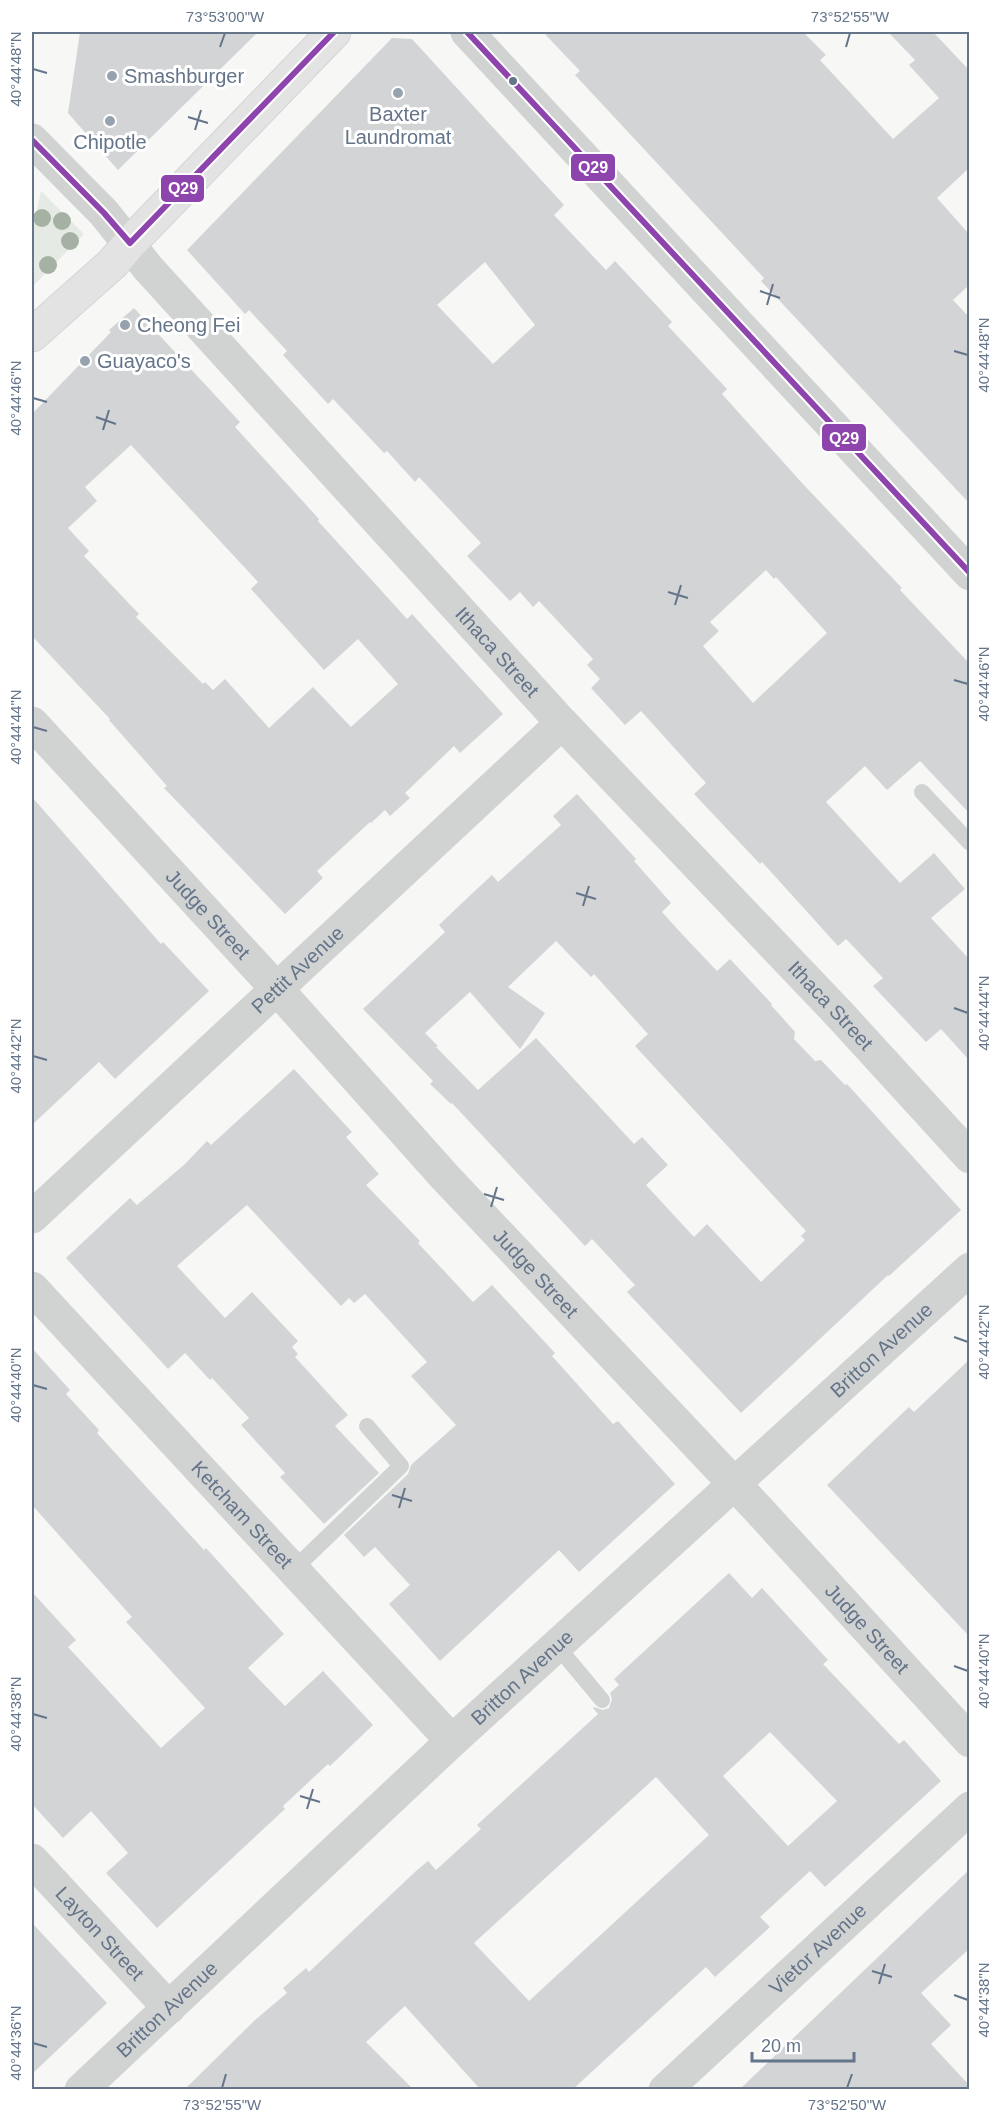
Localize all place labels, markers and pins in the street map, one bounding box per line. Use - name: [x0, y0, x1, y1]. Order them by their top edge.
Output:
- place label: Smashburger: [124, 65, 244, 87]
- marker: Smashburger: [105, 69, 119, 83]
- unlabelled marker: [507, 75, 519, 87]
- marker: Baxter Laundromat: [391, 86, 405, 100]
- place label: Baxter Laundromat: [345, 103, 452, 148]
- marker: Chipotle: [103, 114, 117, 128]
- place label: Chipotle: [73, 131, 147, 153]
- place label: Cheong Fei: [137, 314, 240, 336]
- marker: Cheong Fei: [118, 318, 132, 332]
- place label: Guayaco's: [97, 350, 191, 372]
- marker: Guayaco's: [78, 354, 92, 368]

